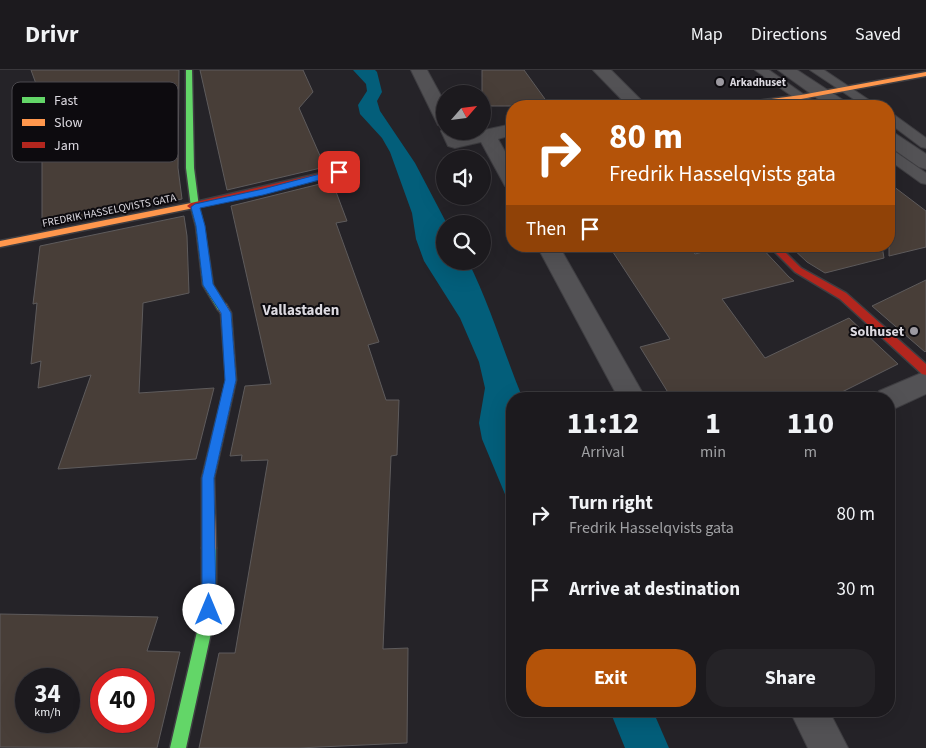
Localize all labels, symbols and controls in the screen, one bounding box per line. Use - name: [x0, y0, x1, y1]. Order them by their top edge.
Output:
- text: Drivr: [25, 17, 79, 52]
- text: Map: [691, 22, 723, 47]
- text: Directions: [751, 22, 827, 47]
- text: Saved: [855, 22, 901, 47]
- place label: Arkadhuset: [729, 75, 787, 90]
- marker: Arkadhuset: [714, 76, 726, 88]
- legend: [12, 82, 178, 162]
- north arrow: [436, 85, 491, 140]
- map controls: [436, 85, 491, 270]
- text: Fast: [54, 91, 78, 111]
- text: 80 m: [609, 112, 683, 162]
- text: Slow: [54, 113, 83, 133]
- icon: right: [526, 120, 591, 185]
- text: Jam: [54, 136, 79, 156]
- button: sound: [436, 150, 491, 205]
- pin: [318, 151, 360, 193]
- icon: arrive: [325, 158, 353, 186]
- text: Fredrik Hasselqvists gata: [609, 158, 836, 190]
- street label: FREDRIK HASSELQVISTS GATA: [41, 190, 177, 231]
- button: search: [436, 215, 491, 270]
- icon: arrive: [576, 215, 604, 243]
- text: Then: [526, 216, 566, 243]
- district label: Vallastaden: [262, 300, 339, 321]
- place label: Solhuset: [850, 322, 905, 342]
- marker: Solhuset: [908, 325, 920, 337]
- text: 11:12: [567, 402, 639, 445]
- text: 1: [705, 402, 721, 445]
- text: 110: [787, 402, 834, 445]
- text: Arrival: [581, 441, 624, 463]
- text: min: [700, 441, 726, 463]
- text: m: [804, 441, 817, 463]
- text: Turn right: [569, 490, 653, 517]
- icon: right: [526, 501, 554, 529]
- text: 80 m: [837, 501, 875, 528]
- text: Fredrik Hasselqvists gata: [569, 517, 734, 539]
- icon: arrive: [526, 576, 554, 604]
- text: Arrive at destination: [569, 576, 740, 603]
- text: 30 m: [837, 576, 875, 603]
- position arrow: [182, 583, 234, 635]
- button: Exit: [526, 649, 696, 707]
- button: Share: [706, 649, 875, 707]
- speed limit sign: 40: [90, 668, 155, 733]
- text: 34: [34, 676, 61, 712]
- text: km/h: [34, 704, 61, 721]

